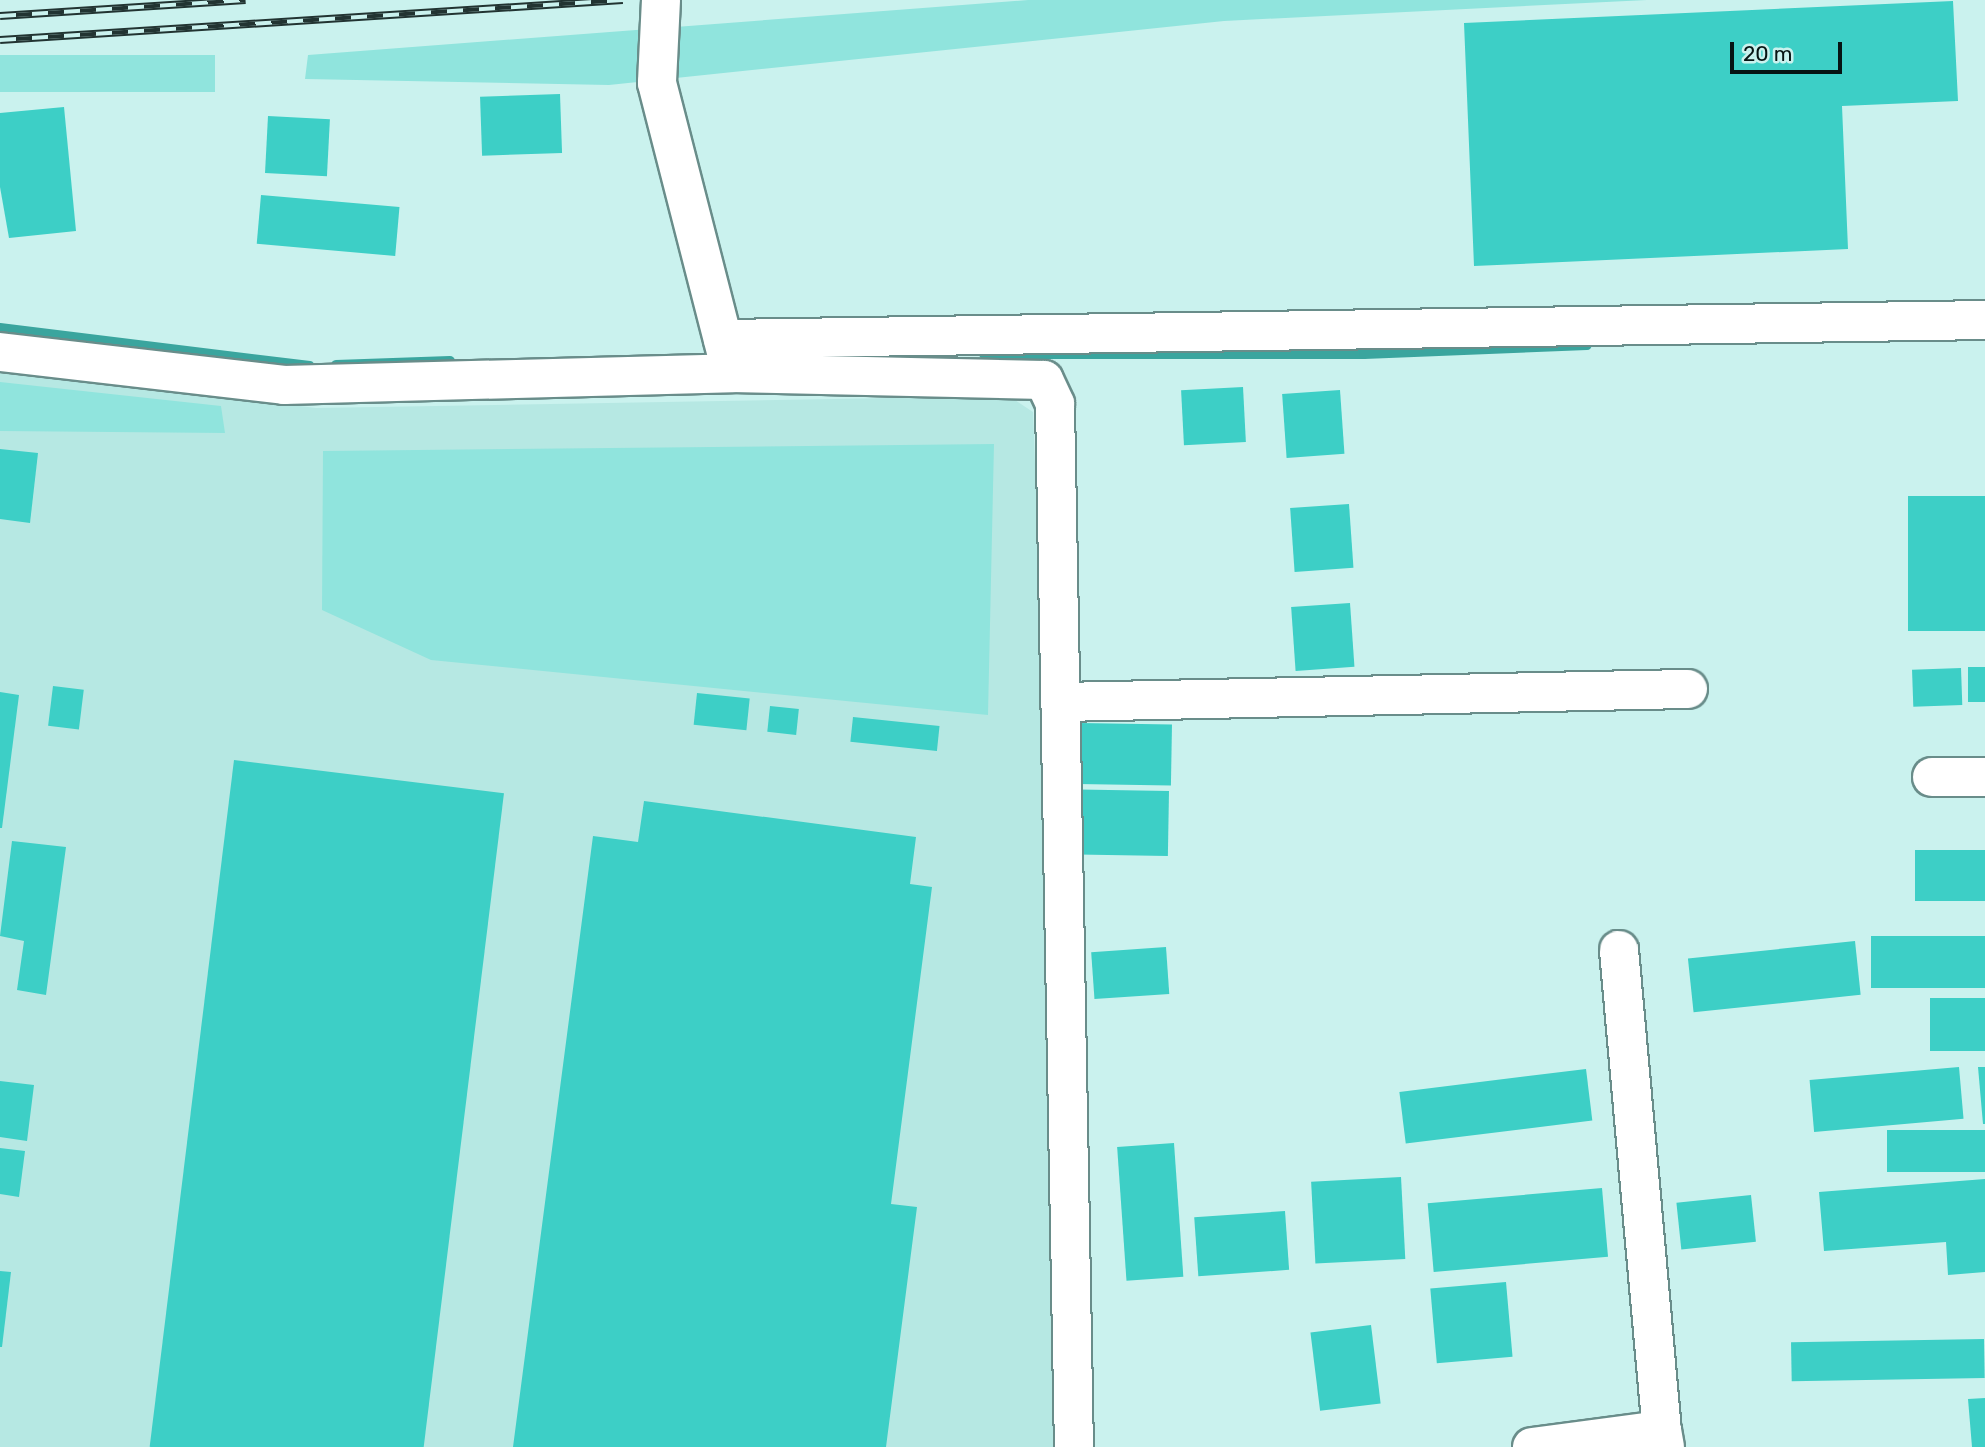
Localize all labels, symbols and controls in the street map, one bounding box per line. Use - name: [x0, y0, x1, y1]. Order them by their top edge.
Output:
- scale bar: [1733, 28, 1845, 72]
- text: 20 m: [1743, 41, 1792, 66]

